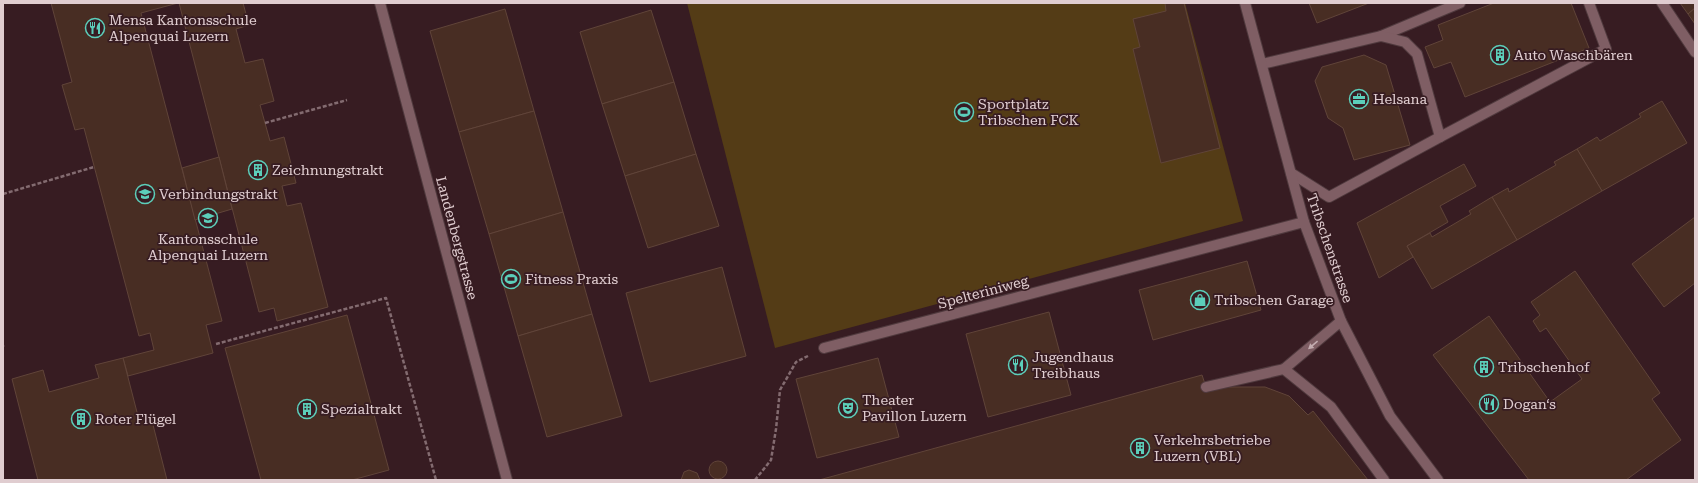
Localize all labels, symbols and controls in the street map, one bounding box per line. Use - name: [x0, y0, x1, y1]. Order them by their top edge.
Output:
- place label: Mensa Kantonsschule Alpenquai Luzern: [109, 12, 257, 44]
- restaurant icon: Mensa Kantonsschule Alpenquai Luzern: [84, 17, 106, 39]
- building icon: Auto Waschbären: [1489, 44, 1511, 66]
- place label: Auto Waschbären: [1514, 47, 1633, 63]
- office icon: Helsana: [1348, 88, 1370, 110]
- place label: Helsana: [1373, 91, 1428, 107]
- place label: Sportplatz Tribschen FCK: [978, 96, 1079, 128]
- sports icon: Sportplatz Tribschen FCK: [953, 101, 975, 123]
- building icon: Zeichnungstrakt: [247, 159, 269, 181]
- place label: Zeichnungstrakt: [272, 162, 384, 178]
- street label: Landenbergstrasse: [433, 175, 481, 302]
- school or university icon: Verbindungstrakt: [134, 183, 156, 205]
- place label: Verbindungstrakt: [159, 186, 278, 202]
- street label: Tribschenstrasse: [1304, 191, 1356, 305]
- school or university icon: Kantonsschule Alpenquai Luzern: [197, 207, 219, 229]
- place label: Kantonsschule Alpenquai Luzern: [148, 231, 268, 263]
- sports icon: Fitness Praxis: [500, 268, 522, 290]
- place label: Fitness Praxis: [525, 271, 619, 287]
- street label: Spelteriniweg: [936, 272, 1030, 312]
- shop icon: Tribschen Garage: [1189, 289, 1211, 311]
- place label: Tribschen Garage: [1214, 292, 1334, 308]
- one-way arrow: [1307, 341, 1318, 350]
- place label: Jugendhaus Treibhaus: [1032, 349, 1114, 381]
- restaurant icon: Jugendhaus Treibhaus: [1007, 354, 1029, 376]
- building icon: Tribschenhof: [1473, 356, 1495, 378]
- place label: Tribschenhof: [1498, 359, 1590, 375]
- place label: Theater Pavillon Luzern: [862, 392, 967, 424]
- restaurant icon: Dogan‘s: [1478, 393, 1500, 415]
- place label: Dogan‘s: [1503, 396, 1556, 412]
- theatre icon: Theater Pavillon Luzern: [837, 397, 859, 419]
- building icon: Spezialtrakt: [296, 398, 318, 420]
- place label: Spezialtrakt: [321, 401, 402, 417]
- building icon: Roter Flügel: [70, 408, 92, 430]
- place label: Roter Flügel: [95, 411, 177, 427]
- place label: Verkehrsbetriebe Luzern (VBL): [1154, 432, 1271, 464]
- building icon: Verkehrsbetriebe Luzern (VBL): [1129, 437, 1151, 459]

